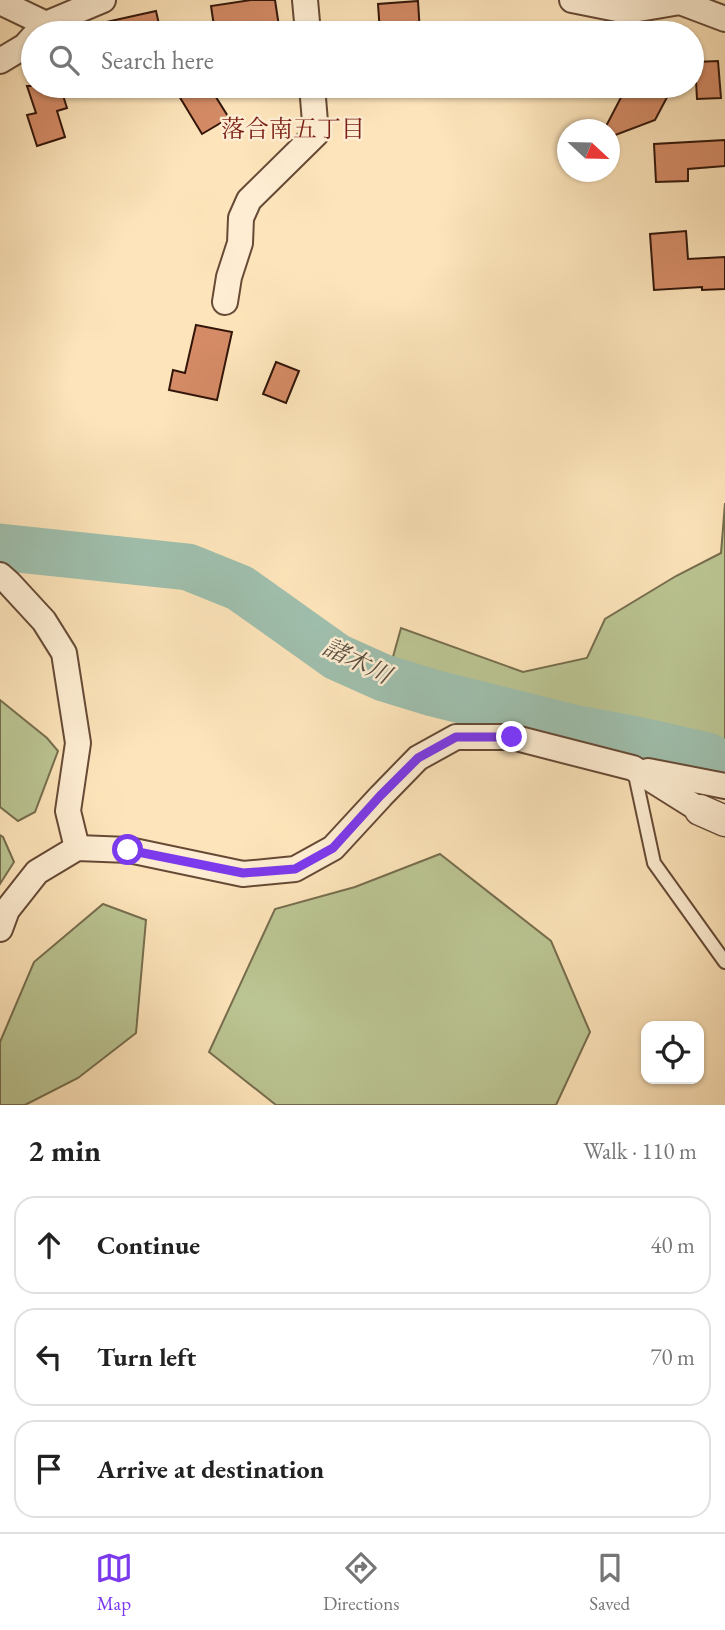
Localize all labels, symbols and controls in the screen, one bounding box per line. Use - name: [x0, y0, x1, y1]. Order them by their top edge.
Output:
- search box: [21, 21, 704, 98]
- icon: search: [45, 41, 83, 79]
- text: Search here: [101, 43, 214, 77]
- district label: 落合南五丁目: [221, 113, 365, 144]
- north arrow: [557, 119, 620, 182]
- water label: 諸木川: [318, 631, 399, 692]
- route end: [496, 721, 527, 752]
- route start: [112, 834, 143, 865]
- map controls: [641, 1021, 704, 1084]
- button: locate: [641, 1021, 704, 1084]
- text: 2 min: [28, 1131, 101, 1170]
- text: Walk · 110 m: [583, 1136, 697, 1166]
- icon: ahead: [30, 1226, 68, 1264]
- text: Continue: [97, 1228, 200, 1262]
- text: 40 m: [650, 1230, 695, 1260]
- icon: left: [30, 1338, 68, 1376]
- text: Turn left: [97, 1340, 196, 1374]
- text: 70 m: [650, 1342, 695, 1372]
- icon: arrive: [30, 1450, 68, 1488]
- text: Arrive at destination: [97, 1452, 324, 1486]
- tab: Map: [95, 1549, 133, 1616]
- tab: Directions: [323, 1549, 399, 1616]
- tab: Saved: [589, 1549, 630, 1616]

